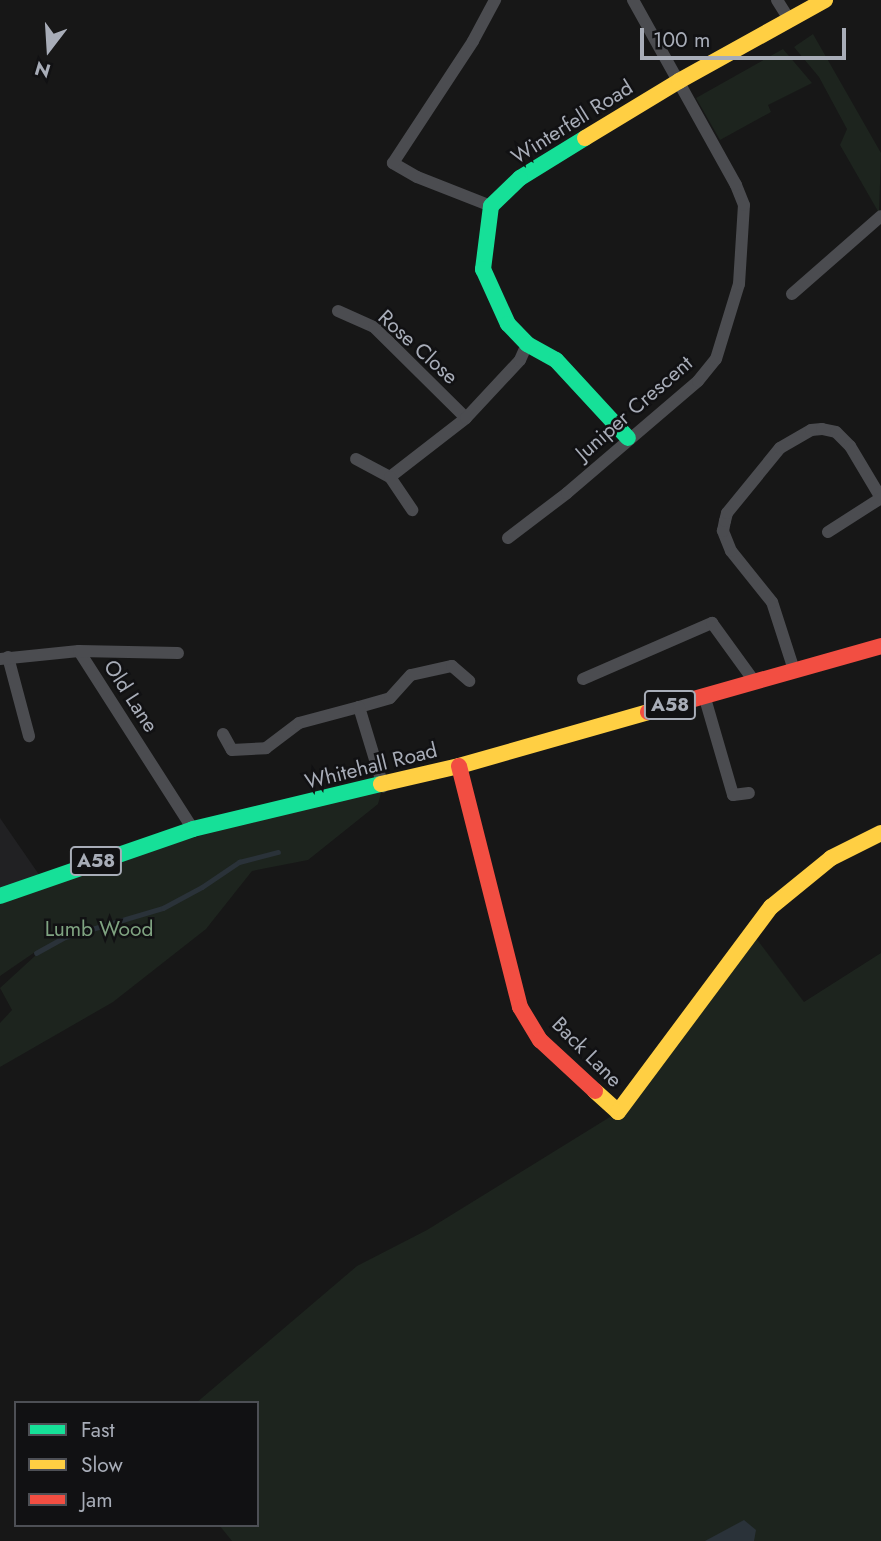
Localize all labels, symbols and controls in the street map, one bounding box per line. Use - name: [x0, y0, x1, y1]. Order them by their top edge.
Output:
- north arrow: [14, 14, 84, 84]
- scale bar: [643, 14, 850, 58]
- text: 100 m: [653, 25, 710, 55]
- text: N: [32, 54, 54, 85]
- street label: Winterfell Road: [507, 75, 637, 169]
- street label: Rose Close: [373, 305, 463, 389]
- street label: Juniper Crescent: [571, 350, 697, 466]
- street label: Old Lane: [98, 655, 164, 737]
- road number: A58: [644, 690, 696, 720]
- street label: Whitehall Road: [302, 737, 440, 795]
- road number: A58: [70, 846, 122, 876]
- park label: Lumb Wood: [45, 916, 153, 942]
- street label: Back Lane: [547, 1012, 627, 1092]
- legend: [14, 1401, 259, 1527]
- text: Fast: [81, 1415, 114, 1445]
- text: Slow: [81, 1450, 123, 1480]
- text: Jam: [81, 1485, 113, 1515]

